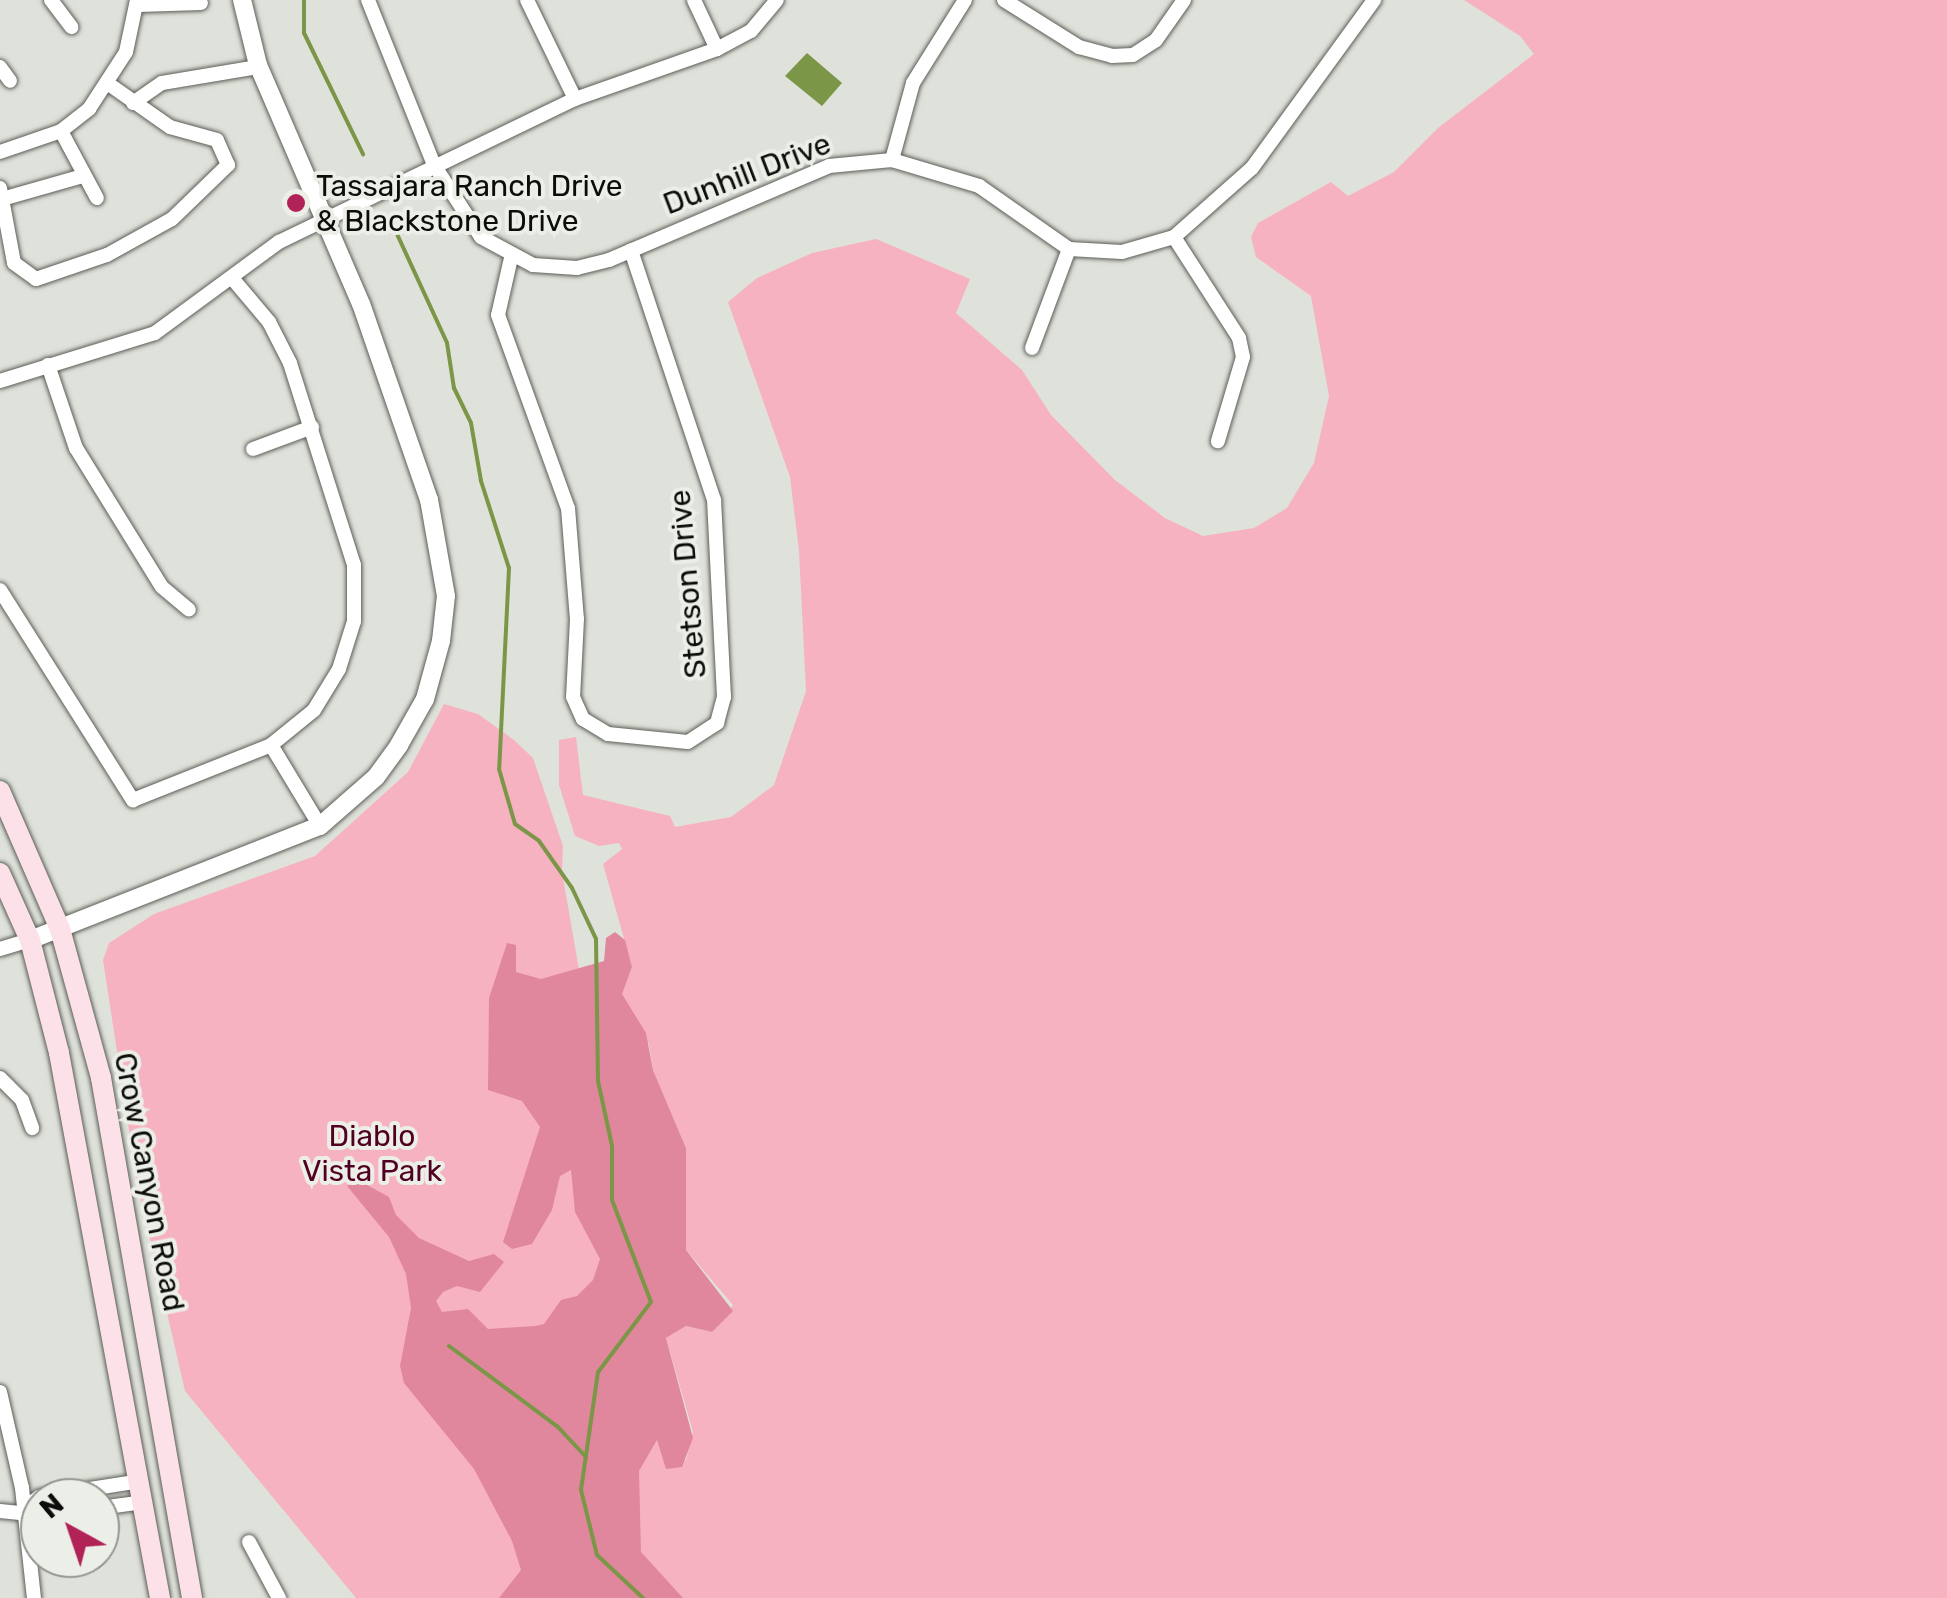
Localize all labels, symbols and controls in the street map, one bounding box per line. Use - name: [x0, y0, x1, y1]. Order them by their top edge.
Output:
- street label: Dunhill Drive: [658, 126, 836, 222]
- place label: Tassajara Ranch Drive & Blackstone Drive: [316, 168, 623, 238]
- marker: Tassajara Ranch Drive & Blackstone Drive: [285, 192, 307, 214]
- street label: Stetson Drive: [662, 488, 714, 680]
- street label: Crow Canyon Road: [106, 1049, 192, 1315]
- park label: Diablo Vista Park: [302, 1118, 442, 1188]
- north arrow: [20, 1478, 120, 1578]
- text: N: [33, 1487, 70, 1525]

